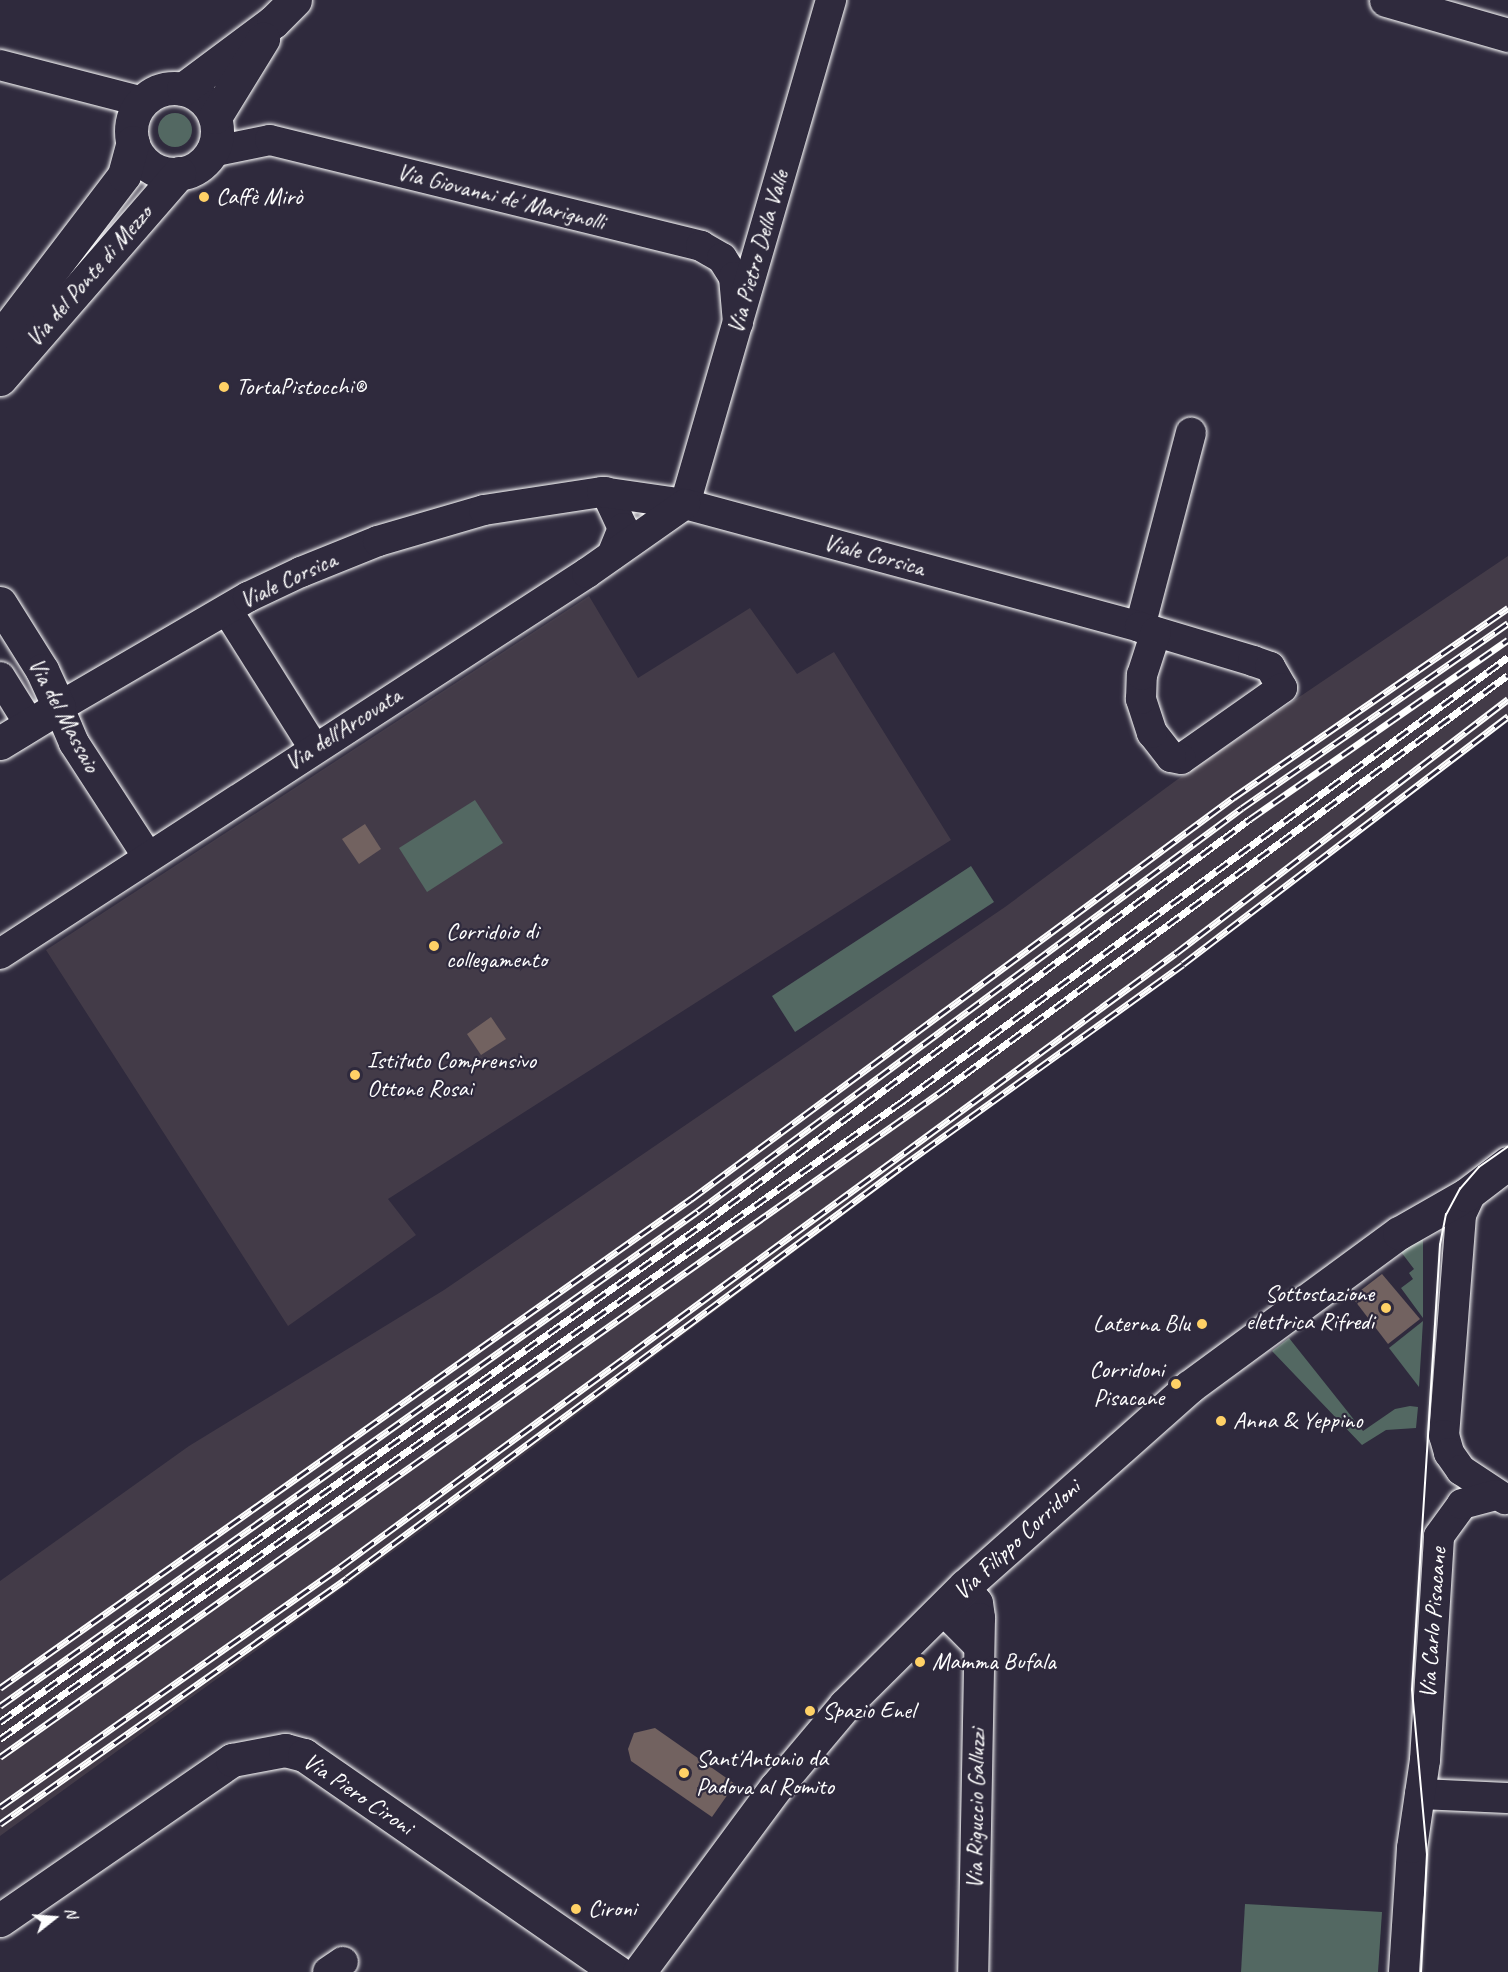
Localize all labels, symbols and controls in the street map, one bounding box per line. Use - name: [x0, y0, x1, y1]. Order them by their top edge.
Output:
- street label: Via Giovanni de' Marignolli: [394, 157, 608, 237]
- street label: Via Pietro Della Valle: [721, 167, 795, 337]
- place label: Caffè Mirò: [216, 183, 303, 211]
- marker: Caffè Mirò: [197, 190, 211, 204]
- street label: Via del Ponte di Mezzo: [20, 199, 158, 353]
- place label: TortaPistocchi®: [236, 373, 365, 401]
- marker: TortaPistocchi®: [217, 380, 231, 394]
- street label: Viale Corsica: [820, 528, 928, 582]
- street label: Viale Corsica: [235, 545, 341, 615]
- street label: Via del Massaio: [22, 653, 106, 777]
- street label: Via dell'Arcovata: [280, 681, 406, 777]
- place label: Corridoio di collegamento: [446, 918, 547, 974]
- marker: Corridoio di collegamento: [427, 939, 441, 953]
- place label: Istituto Comprensivo Ottone Rosai: [367, 1047, 535, 1103]
- marker: Istituto Comprensivo Ottone Rosai: [348, 1068, 362, 1082]
- place label: Sottostazione elettrica Rifredi: [1245, 1280, 1374, 1336]
- marker: Sottostazione elettrica Rifredi: [1379, 1301, 1393, 1315]
- place label: Laterna Blu: [1093, 1310, 1190, 1338]
- marker: Laterna Blu: [1195, 1317, 1209, 1331]
- place label: Corridoni Pisacane: [1089, 1356, 1164, 1412]
- marker: Corridoni Pisacane: [1169, 1377, 1183, 1391]
- place label: Anna & Yeppino: [1233, 1407, 1362, 1435]
- marker: Anna & Yeppino: [1214, 1414, 1228, 1428]
- street label: Via Filippo Corridoni: [948, 1474, 1086, 1606]
- street label: Via Carlo Pisacane: [1413, 1547, 1453, 1699]
- place label: Mamma Bufala: [932, 1648, 1055, 1676]
- marker: Mamma Bufala: [913, 1655, 927, 1669]
- place label: Spazio Enel: [822, 1697, 915, 1725]
- marker: Spazio Enel: [803, 1704, 817, 1718]
- street label: Via Riguccio Galluzzi: [960, 1728, 992, 1890]
- place label: Sant'Antonio da Padova al Romito: [696, 1745, 834, 1801]
- street label: Via Piero Cironi: [298, 1747, 418, 1841]
- marker: Sant'Antonio da Padova al Romito: [677, 1766, 691, 1780]
- north arrow: [24, 1888, 84, 1948]
- place label: Cironi: [588, 1895, 636, 1923]
- marker: Cironi: [569, 1902, 583, 1916]
- text: N: [60, 1905, 82, 1920]

